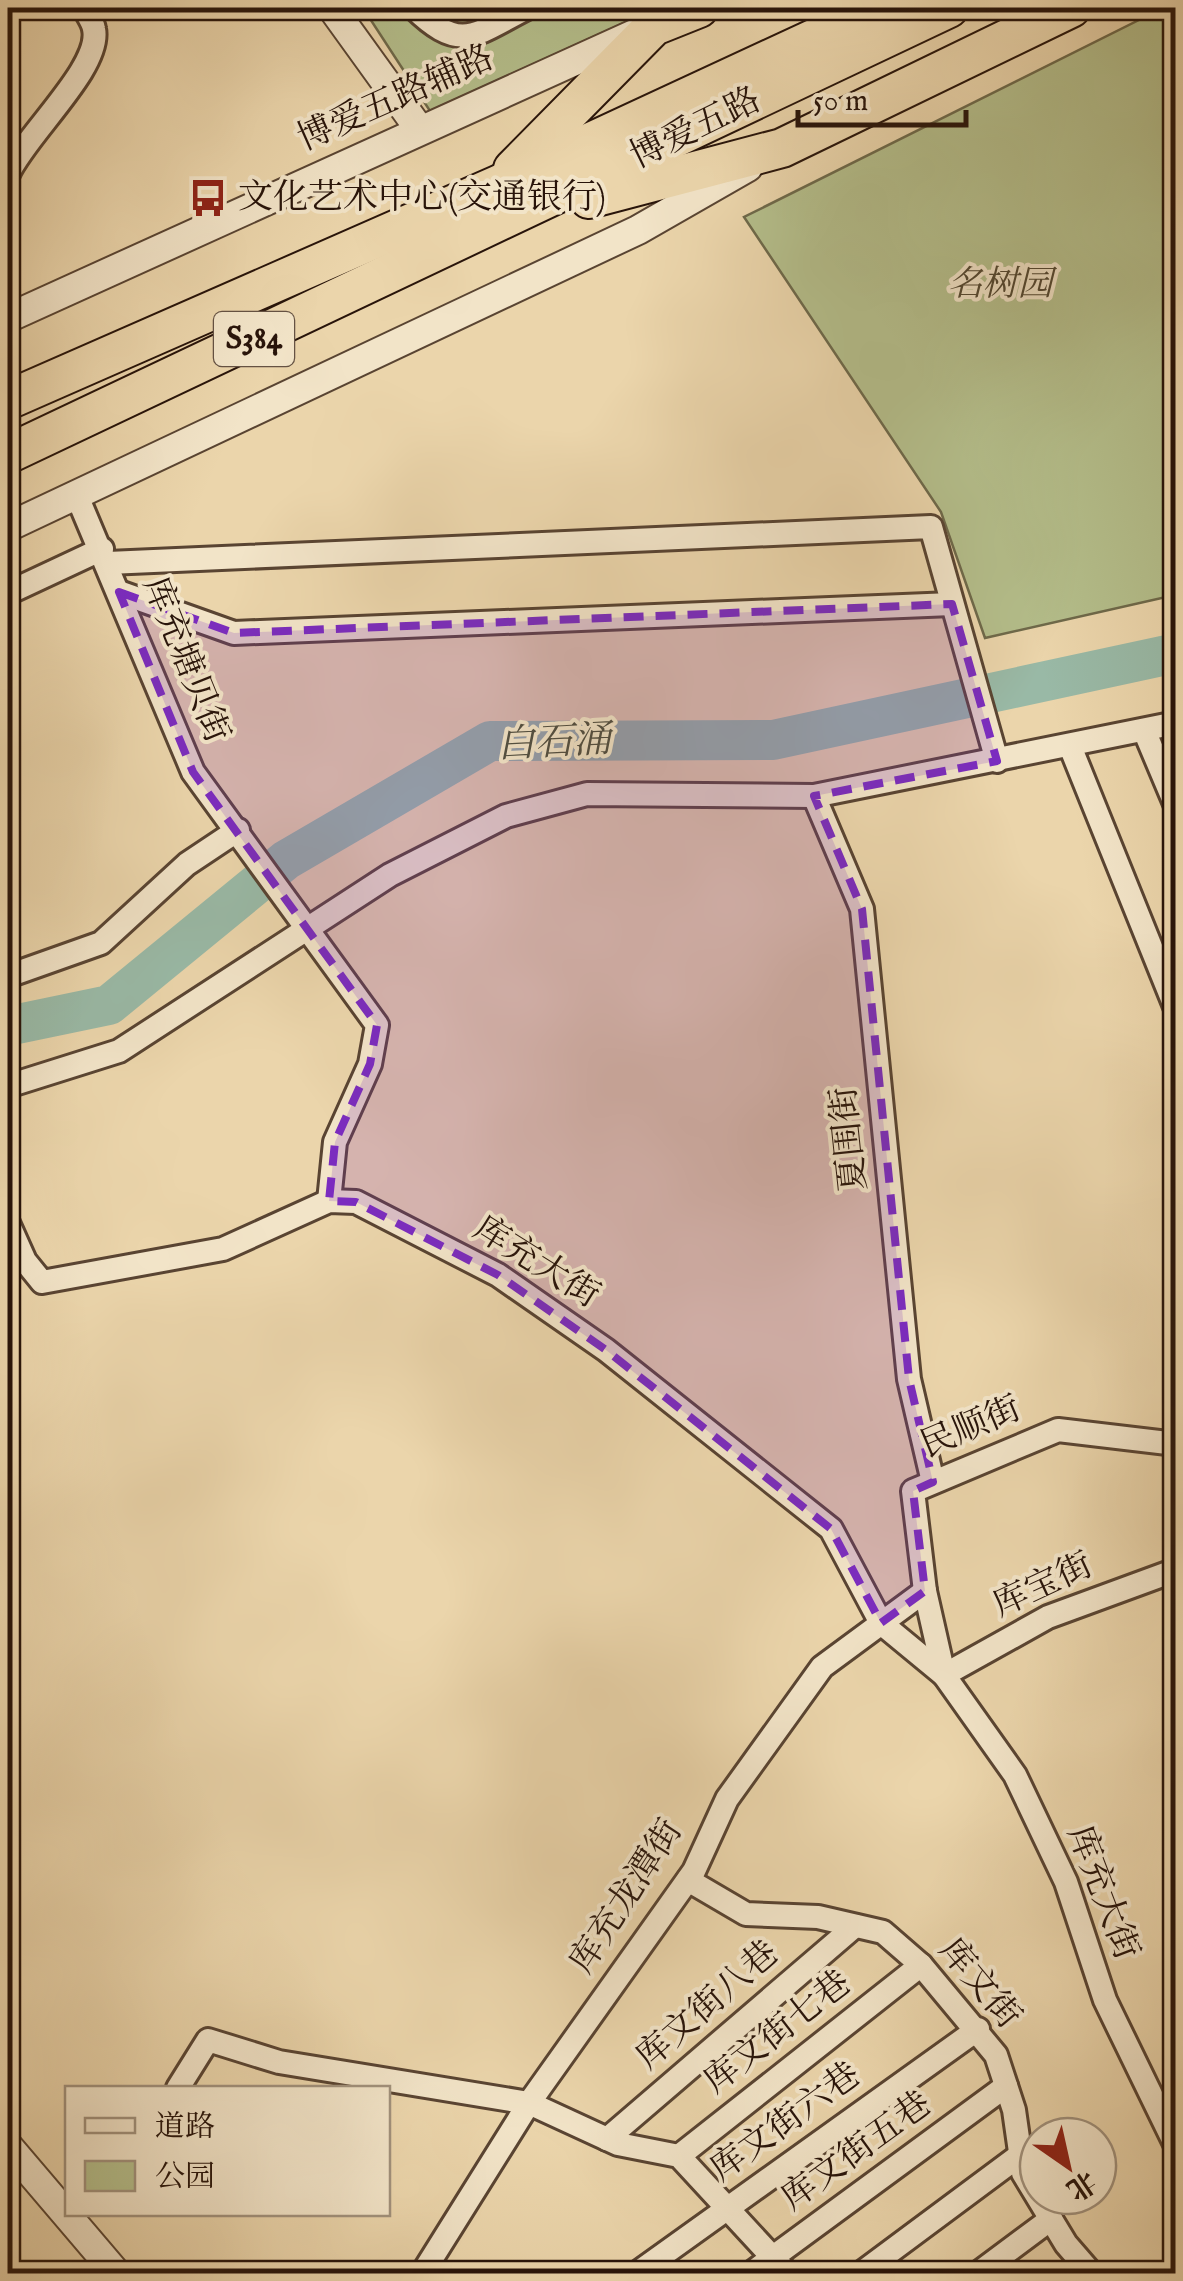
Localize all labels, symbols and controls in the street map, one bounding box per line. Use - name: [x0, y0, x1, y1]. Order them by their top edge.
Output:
- street label: 博爱五路辅路: [291, 36, 501, 162]
- scale bar: [798, 65, 966, 127]
- street label: 博爱五路: [623, 78, 769, 180]
- text: 50 m: [813, 83, 868, 121]
- place label: 文化艺术中心(交通银行): [238, 176, 606, 221]
- bus stop icon: 文化艺术中心(交通银行): [187, 177, 229, 219]
- park label: 名树园: [947, 263, 1057, 308]
- road number: S384: [214, 312, 294, 366]
- street label: 库充塘贝街: [131, 570, 239, 750]
- water label: 白石涌: [496, 717, 616, 771]
- street label: 夏围街: [822, 1084, 878, 1194]
- street label: 库充大街: [465, 1207, 607, 1319]
- street label: 民顺街: [914, 1387, 1028, 1469]
- street label: 库宝街: [986, 1543, 1100, 1629]
- street label: 库充龙潭街: [560, 1811, 694, 1983]
- street label: 库充大街: [1056, 1820, 1148, 1966]
- street label: 库文街: [928, 1929, 1030, 2039]
- street label: 库文街八巷: [627, 1932, 789, 2080]
- street label: 库文街七巷: [695, 1961, 861, 2105]
- street label: 库文街六巷: [702, 2053, 870, 2193]
- street label: 库文街五巷: [773, 2082, 941, 2222]
- legend: [65, 2086, 390, 2216]
- text: 道路: [155, 2109, 215, 2147]
- north arrow: [1018, 2116, 1118, 2216]
- text: 公园: [155, 2159, 215, 2197]
- text: 北: [1059, 2162, 1102, 2207]

